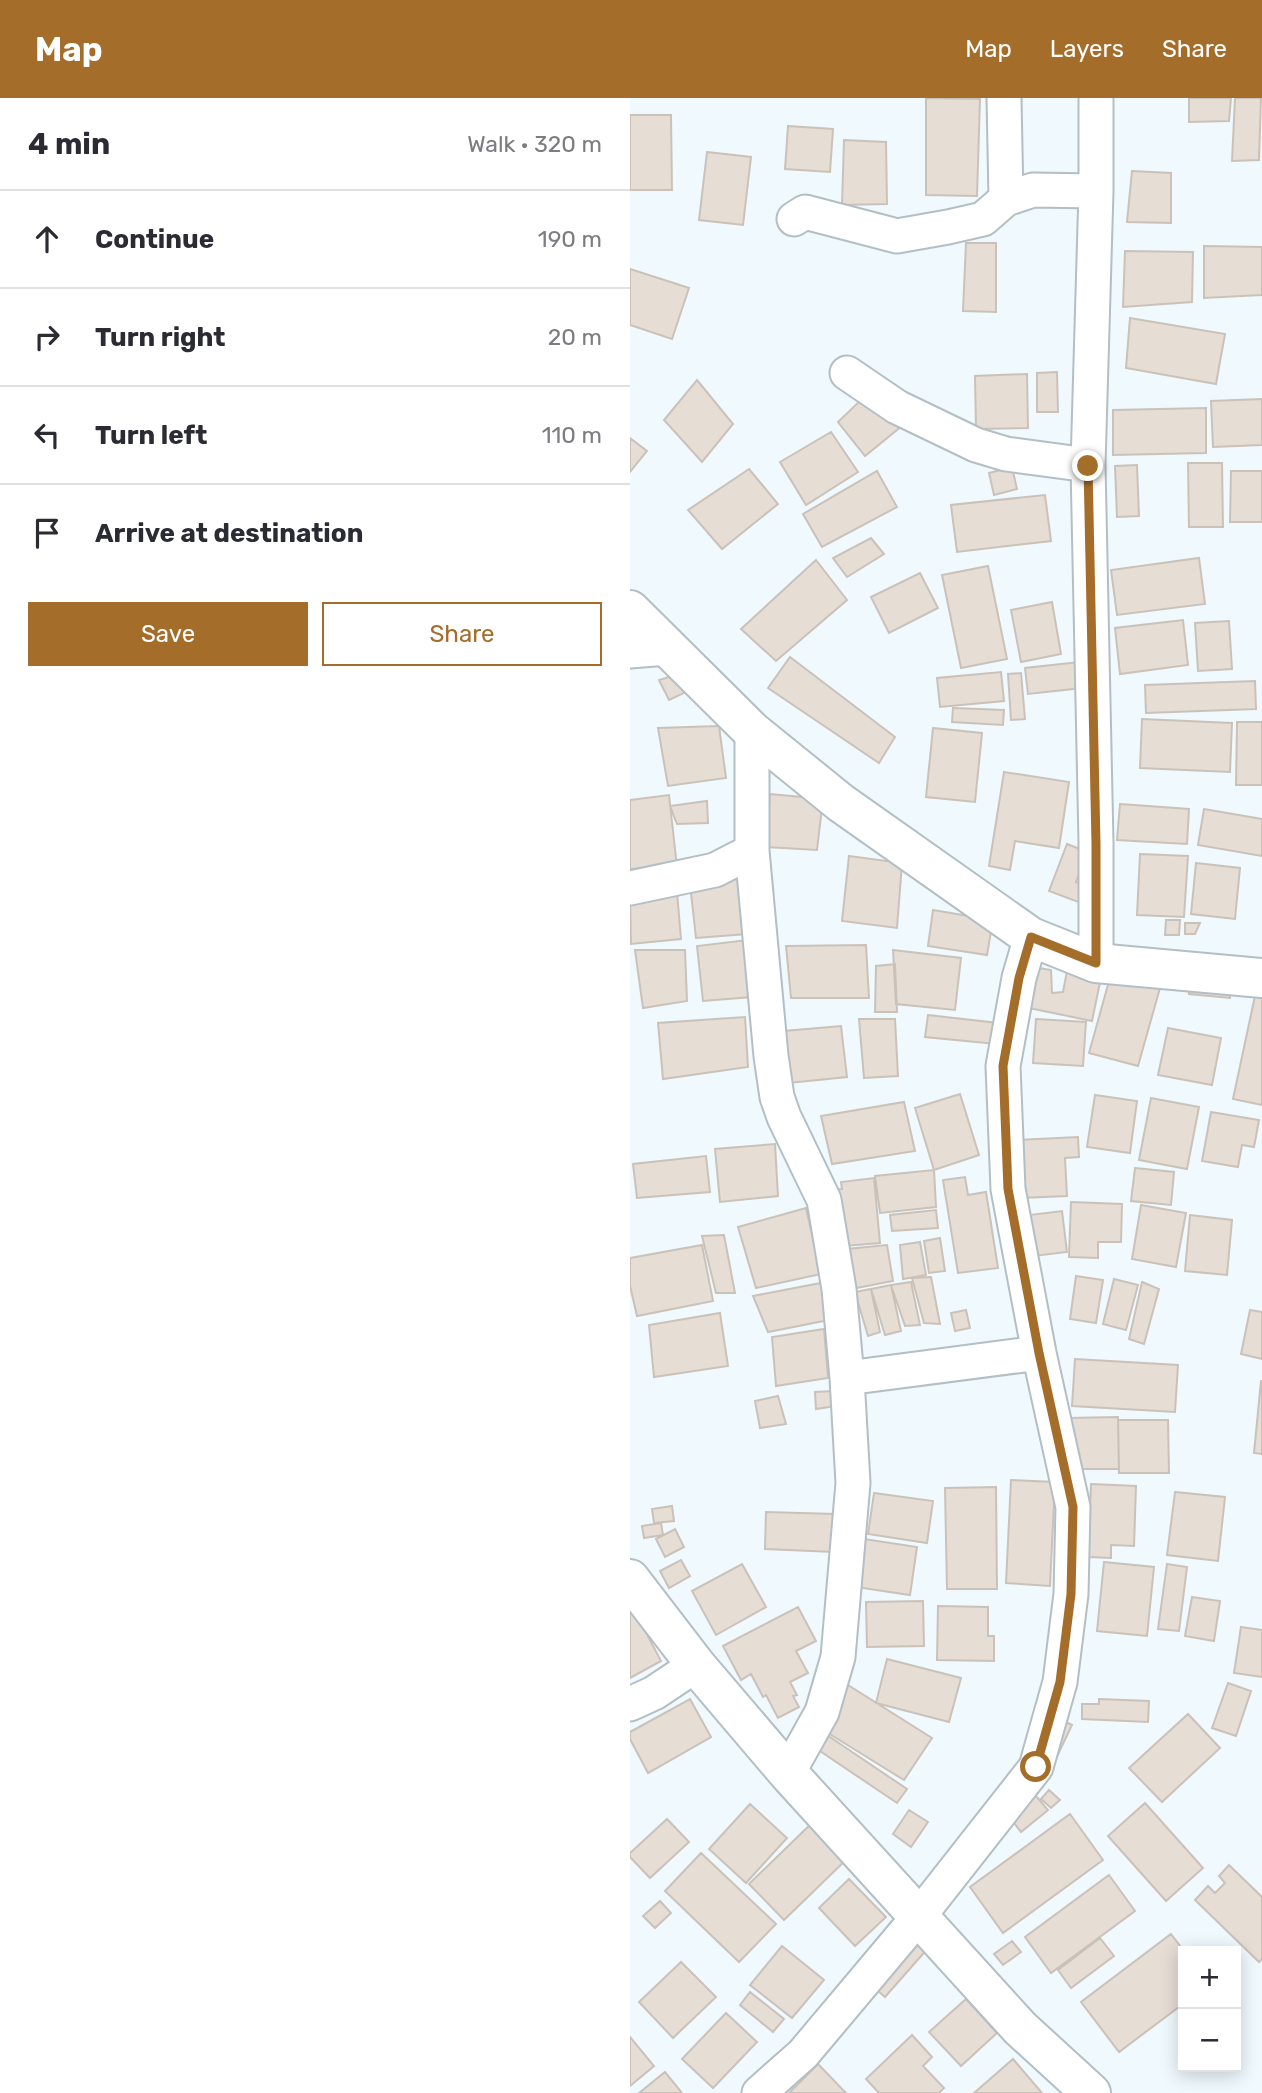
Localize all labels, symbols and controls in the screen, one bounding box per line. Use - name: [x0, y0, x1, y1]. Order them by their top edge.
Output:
- text: Map: [35, 30, 103, 69]
- text: Map: [965, 35, 1012, 63]
- text: Layers: [1050, 35, 1124, 63]
- text: Share: [1162, 35, 1227, 63]
- text: 4 min: [28, 126, 110, 162]
- text: Walk · 320 m: [467, 130, 602, 158]
- icon: ahead: [28, 220, 66, 258]
- text: Continue: [95, 224, 214, 255]
- text: 190 m: [538, 225, 602, 253]
- icon: right: [28, 318, 66, 356]
- text: Turn right: [95, 322, 225, 353]
- text: 20 m: [548, 323, 602, 351]
- icon: left: [28, 416, 66, 454]
- text: Turn left: [95, 420, 207, 451]
- text: 110 m: [542, 421, 602, 449]
- route end: [1072, 450, 1103, 481]
- icon: arrive: [28, 514, 66, 552]
- text: Arrive at destination: [95, 518, 363, 549]
- button: Save: [28, 602, 308, 666]
- button: Share: [322, 602, 602, 666]
- route start: [1020, 1751, 1051, 1782]
- map controls: [1178, 1946, 1241, 2072]
- button: +: [1178, 1946, 1241, 2009]
- button: −: [1178, 2009, 1241, 2072]

